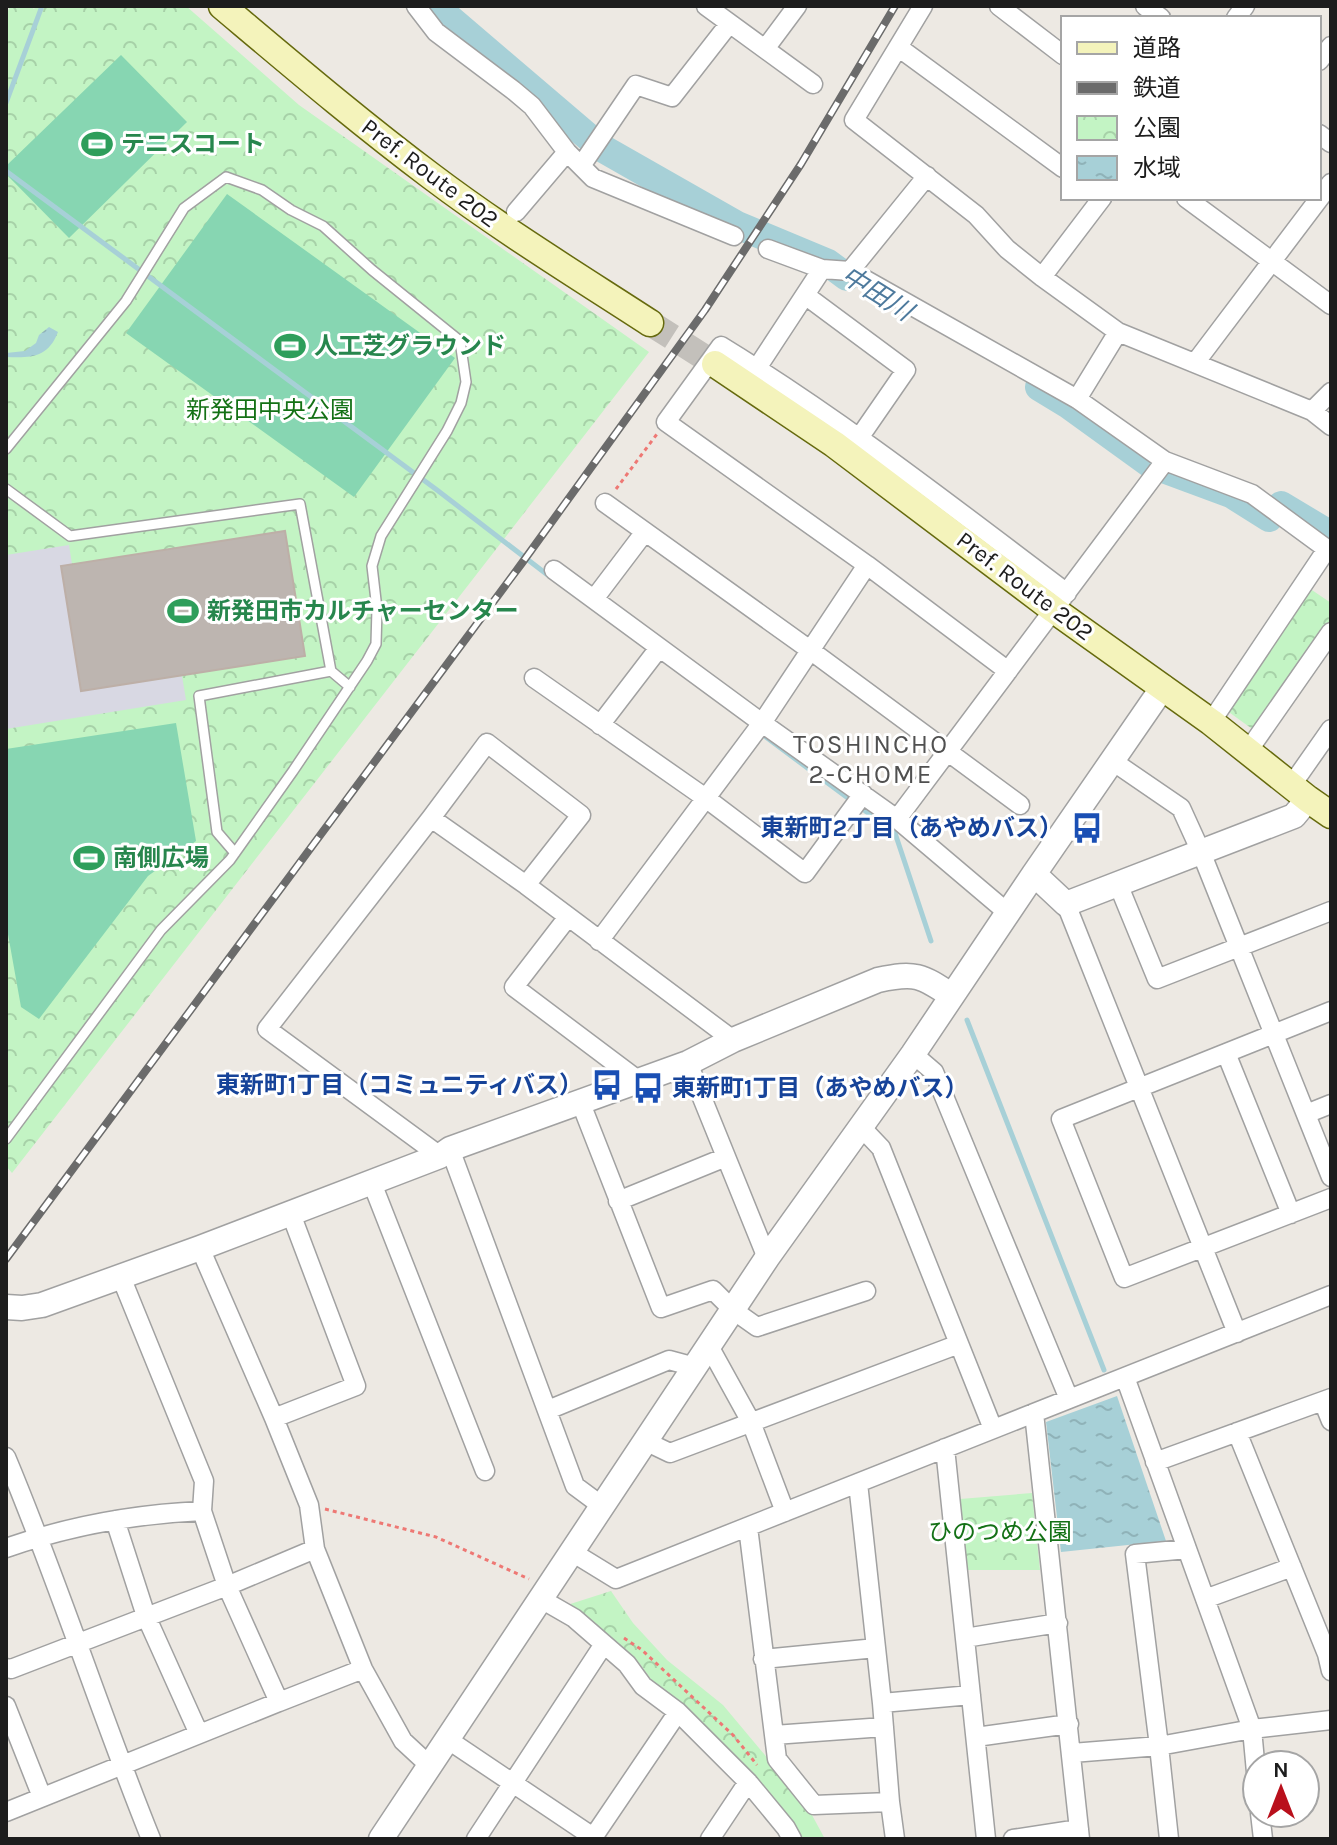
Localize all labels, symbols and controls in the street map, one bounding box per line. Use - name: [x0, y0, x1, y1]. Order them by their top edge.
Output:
- legend: [1061, 16, 1321, 200]
- text: 道路: [1133, 34, 1181, 62]
- text: 鉄道: [1133, 74, 1181, 102]
- street label: Pref. Route 202: [356, 112, 504, 234]
- text: 公園: [1133, 114, 1181, 142]
- sports icon: テニスコート: [80, 127, 114, 161]
- place label: テニスコート: [121, 130, 265, 158]
- text: 水域: [1133, 154, 1181, 182]
- water label: 中田川: [835, 260, 921, 329]
- sports icon: 人工芝グラウンド: [273, 329, 307, 363]
- place label: 人工芝グラウンド: [314, 332, 506, 360]
- park label: 新発田中央公園: [186, 396, 354, 424]
- street label: Pref. Route 202: [951, 525, 1099, 647]
- sports icon: 新発田市カルチャーセンター: [166, 594, 200, 628]
- place label: 新発田市カルチャーセンター: [207, 597, 519, 625]
- district label: TOSHINCHO 2-CHOME: [793, 729, 949, 790]
- bus stop icon: 東新町2丁目（あやめバス）: [1070, 811, 1104, 845]
- place label: 東新町2丁目（あやめバス）: [760, 814, 1063, 842]
- sports icon: 南側広場: [72, 841, 106, 875]
- place label: 南側広場: [113, 844, 209, 872]
- bus stop icon: 東新町1丁目（コミュニティバス）: [590, 1068, 624, 1102]
- place label: 東新町1丁目（コミュニティバス）: [216, 1071, 583, 1099]
- bus stop icon: 東新町1丁目（あやめバス）: [631, 1071, 665, 1105]
- place label: 東新町1丁目（あやめバス）: [672, 1074, 969, 1102]
- park label: ひのつめ公園: [928, 1518, 1072, 1546]
- north arrow: [1241, 1749, 1321, 1829]
- text: N: [1273, 1757, 1289, 1783]

